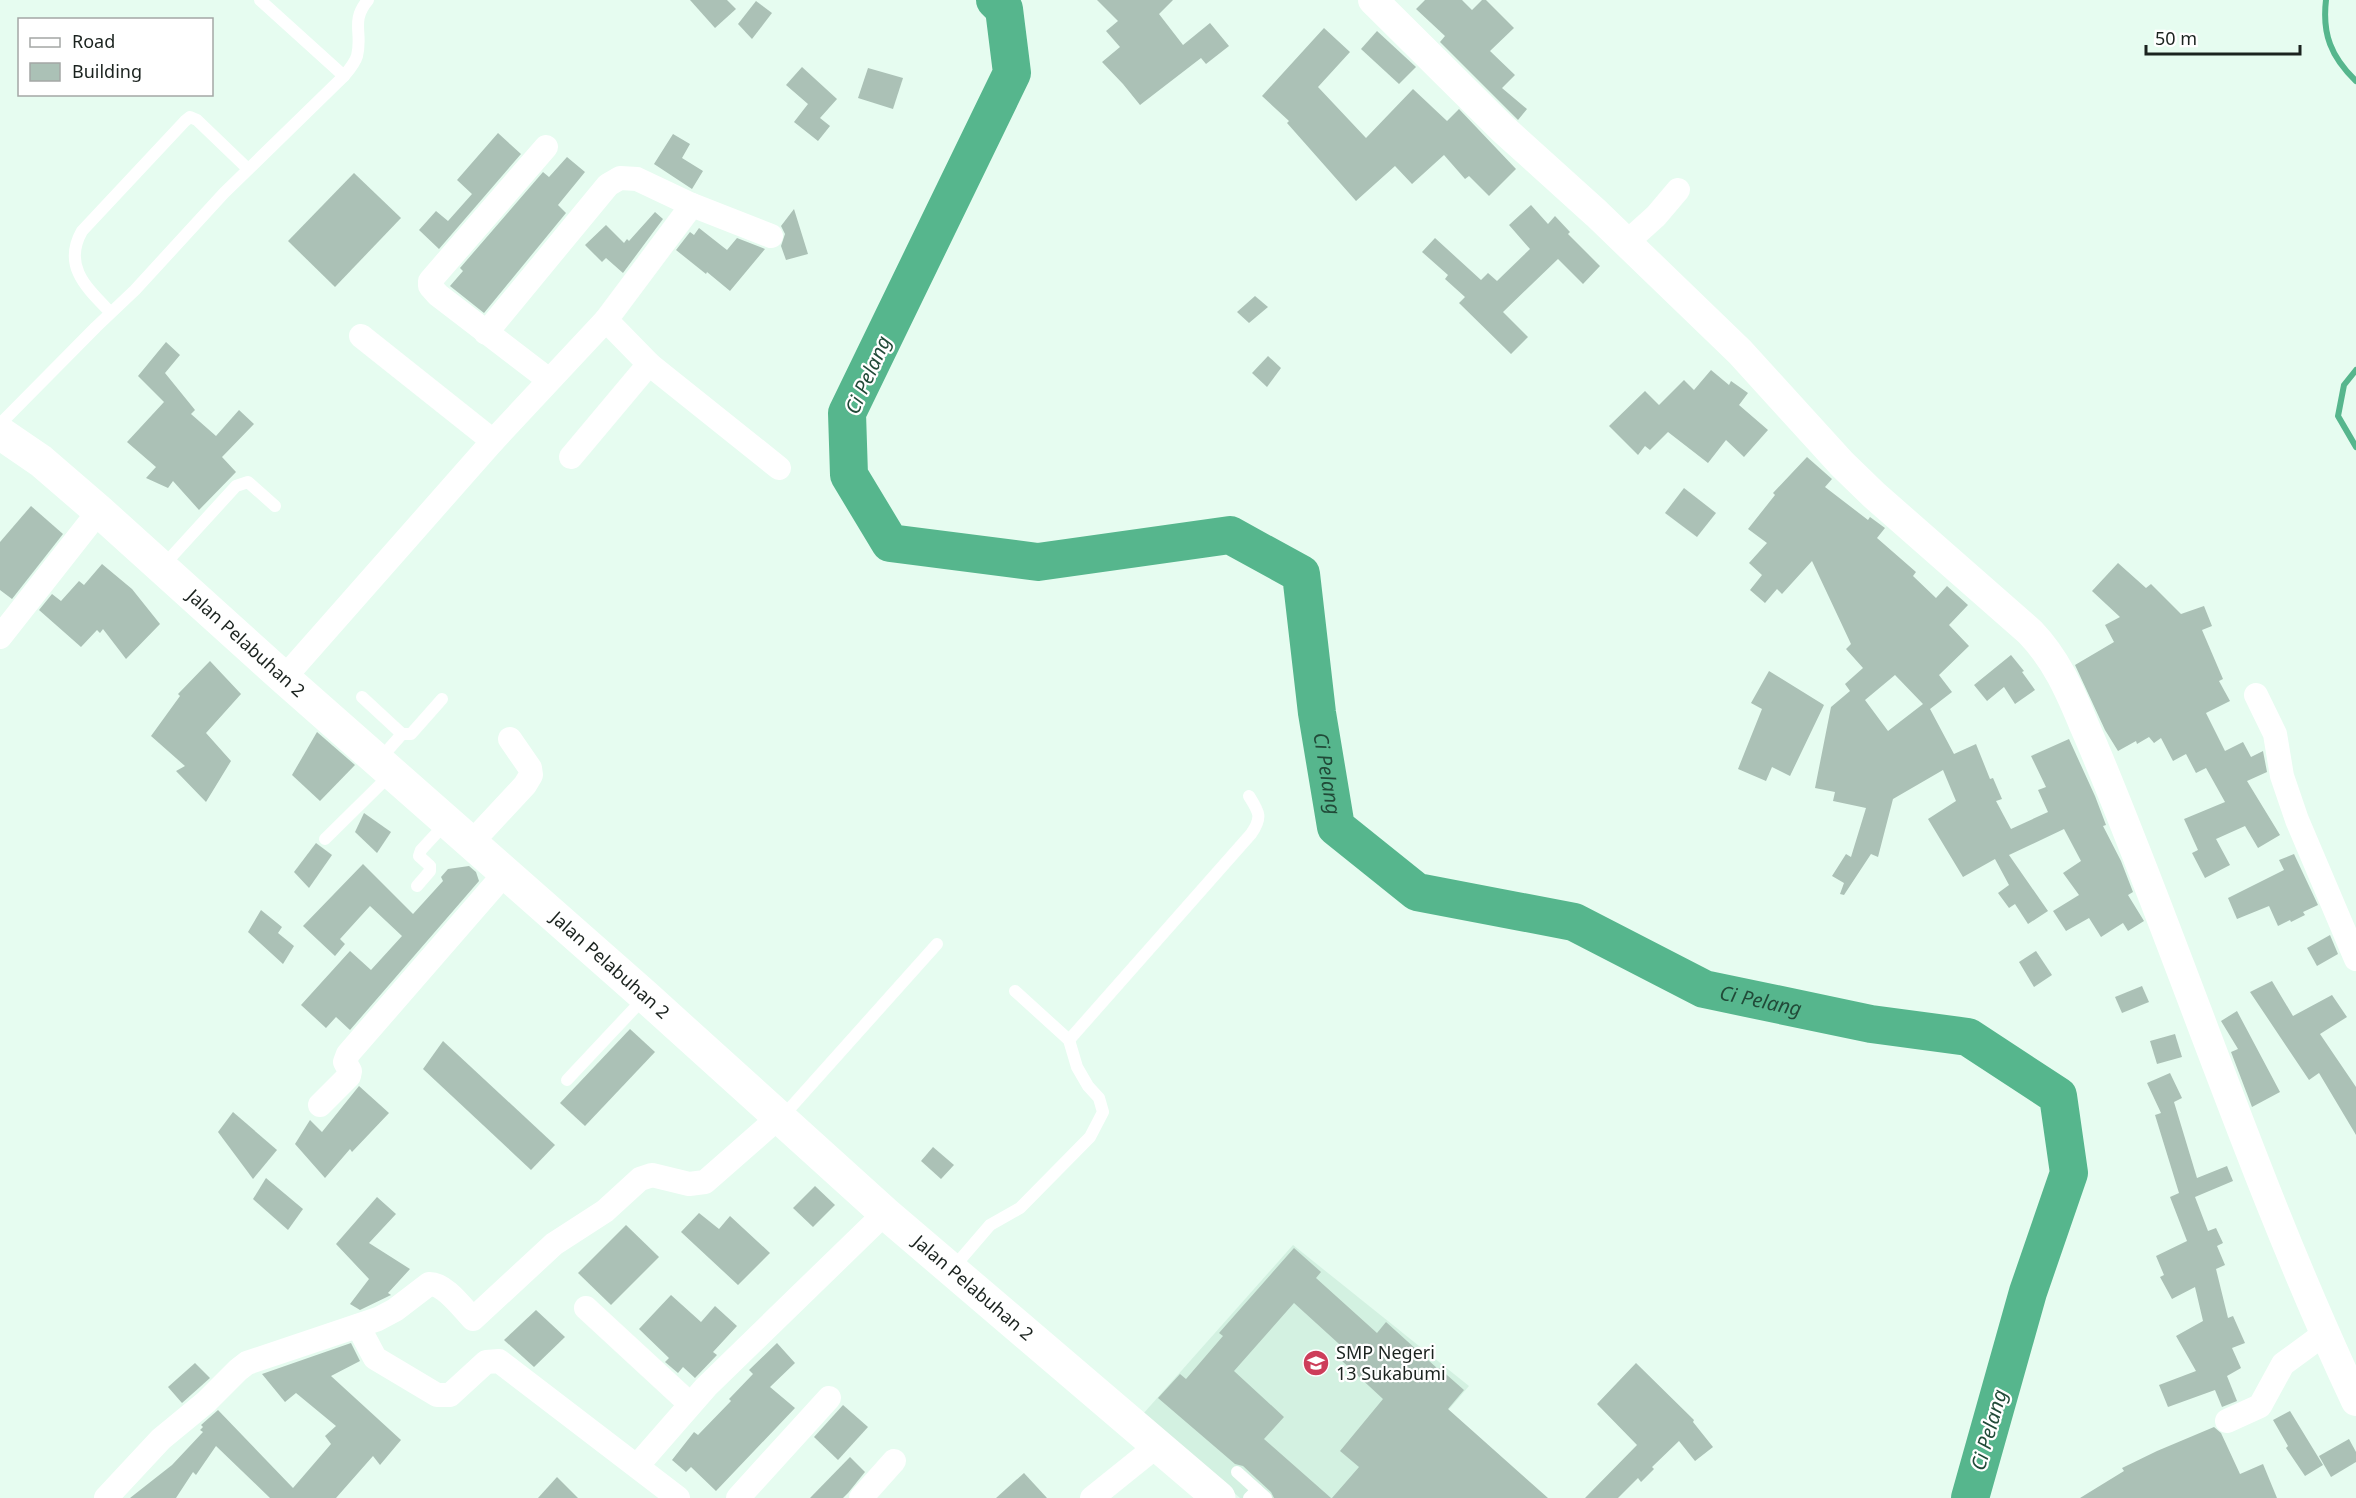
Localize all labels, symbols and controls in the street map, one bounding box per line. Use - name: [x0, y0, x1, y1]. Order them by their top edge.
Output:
- legend: [18, 18, 213, 96]
- scale bar: [2146, 18, 2300, 56]
- text: 50 m: [2155, 26, 2197, 50]
- text: Road: [72, 29, 115, 53]
- text: Building: [72, 59, 142, 83]
- water label: Ci Pelang: [838, 331, 897, 418]
- street label: Jalan Pelabuhan 2: [181, 582, 311, 702]
- water label: Ci Pelang: [1307, 730, 1348, 817]
- street label: Jalan Pelabuhan 2: [545, 904, 675, 1024]
- water label: Ci Pelang: [1717, 979, 1805, 1022]
- street label: Jalan Pelabuhan 2: [907, 1228, 1039, 1346]
- place label: SMP Negeri 13 Sukabumi: [1336, 1340, 1446, 1385]
- school or university icon: SMP Negeri 13 Sukabumi: [1301, 1348, 1331, 1378]
- water label: Ci Pelang: [1964, 1386, 2013, 1474]

